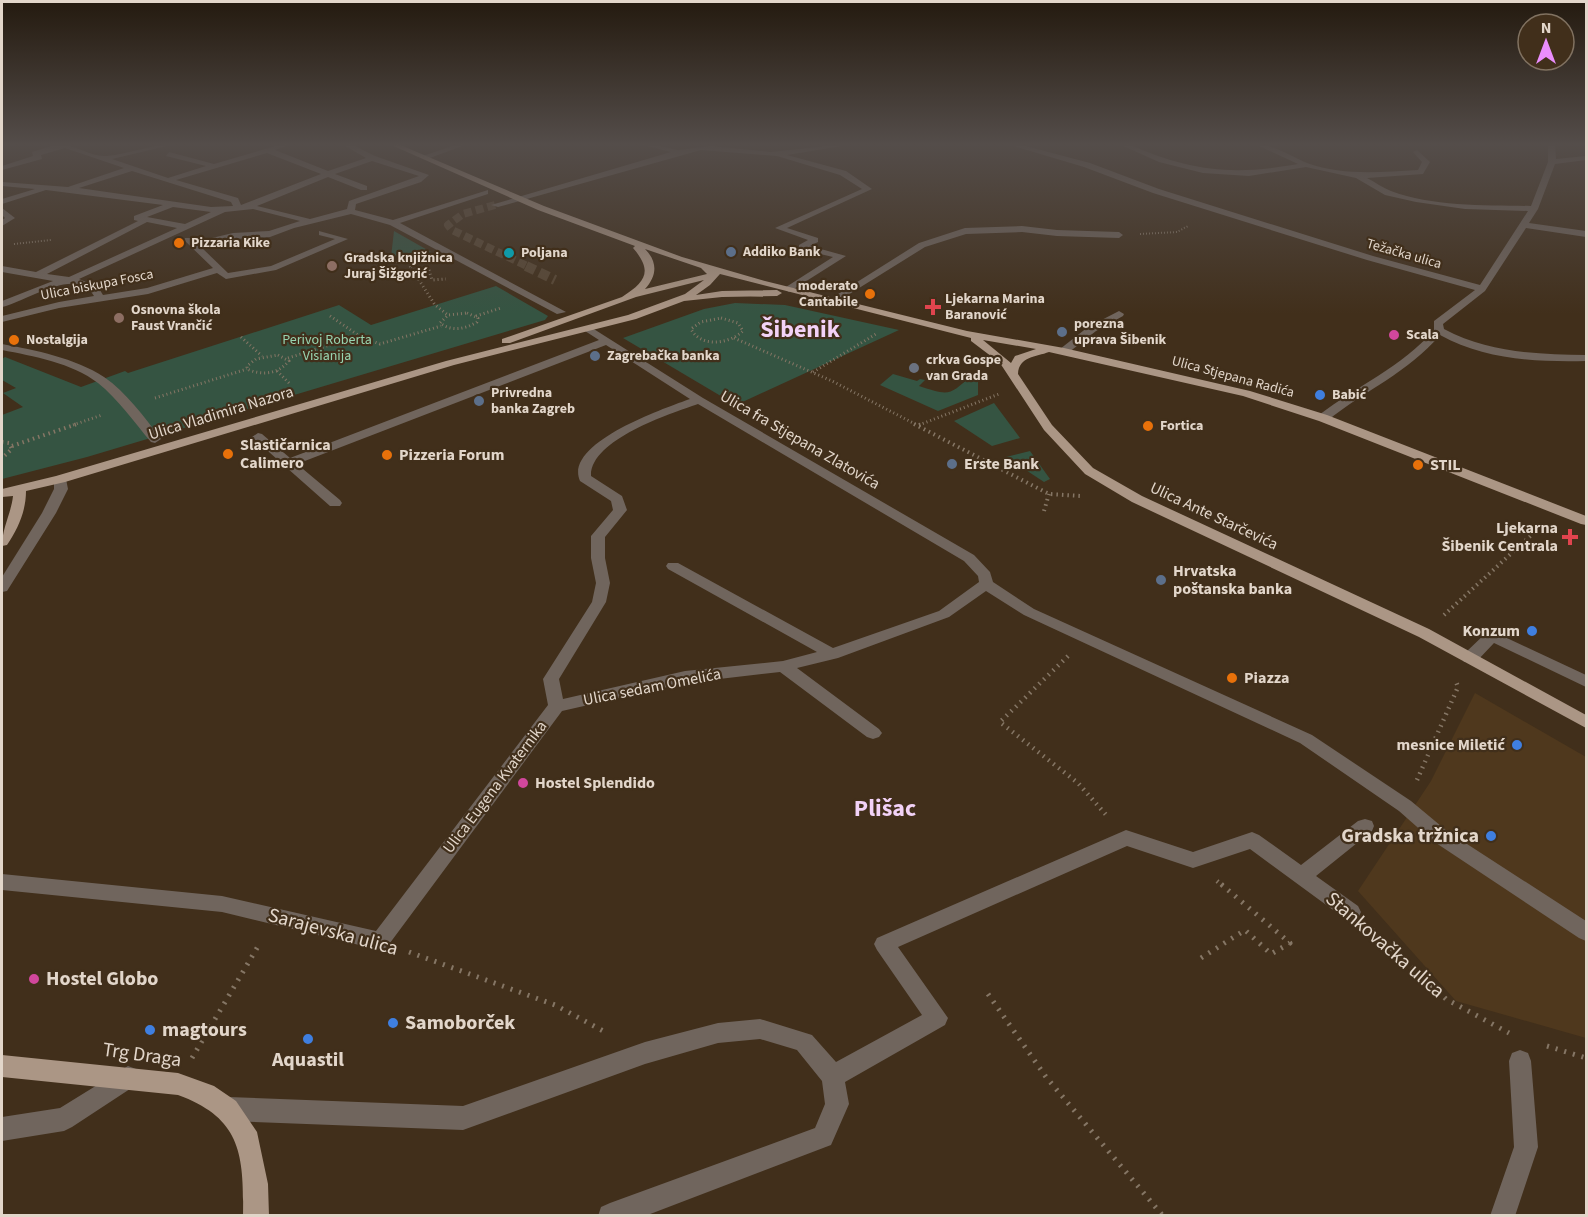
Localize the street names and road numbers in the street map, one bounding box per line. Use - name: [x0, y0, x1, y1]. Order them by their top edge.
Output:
- street label: Težačka ulica: [1364, 234, 1444, 274]
- street label: Ulica biskupa Fosca: [39, 264, 155, 306]
- street label: Ulica Stjepana Radića: [1170, 351, 1296, 403]
- street label: Ulica Vladimira Nazora: [146, 380, 296, 446]
- street label: Ulica fra Stjepana Zlatovića: [716, 385, 884, 495]
- street label: Ulica Ante Starčevića: [1146, 477, 1282, 555]
- street label: Ulica sedam Omelića: [581, 663, 723, 711]
- street label: Ulica Eugena Kvaternika: [438, 716, 552, 858]
- street label: Stankovačka ulica: [1319, 885, 1451, 1005]
- street label: Sarajevska ulica: [265, 901, 401, 963]
- street label: Trg Draga: [101, 1036, 183, 1074]

